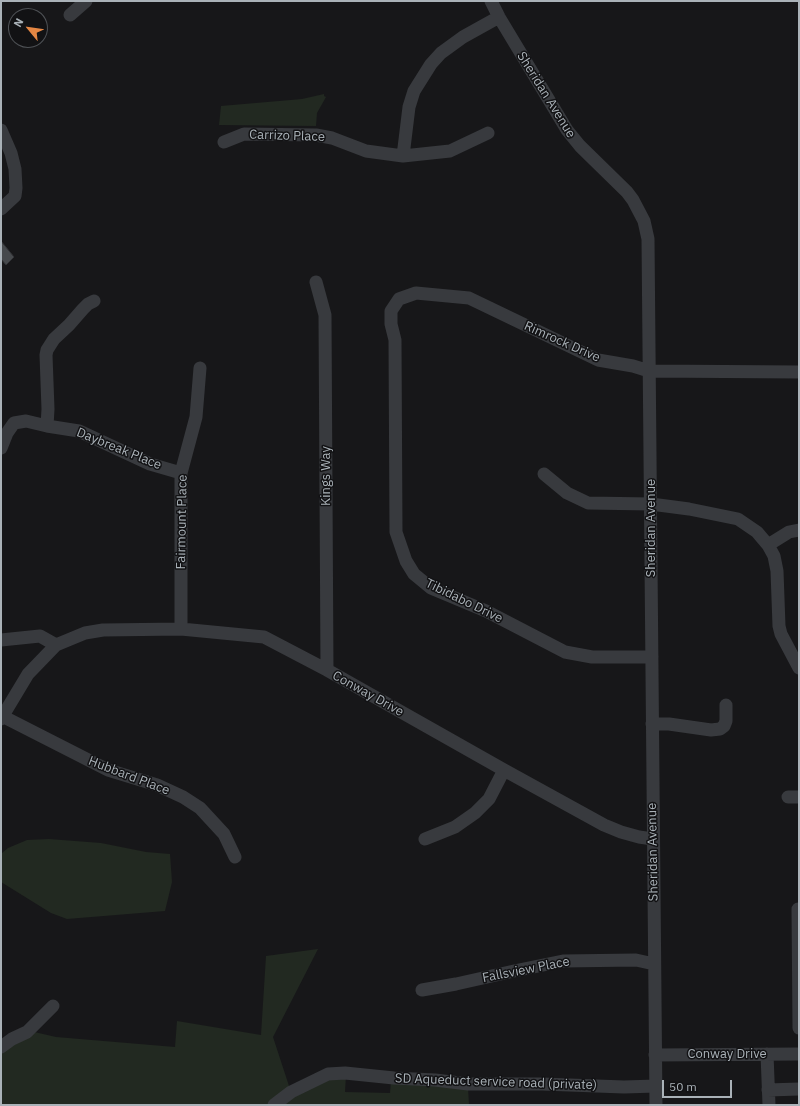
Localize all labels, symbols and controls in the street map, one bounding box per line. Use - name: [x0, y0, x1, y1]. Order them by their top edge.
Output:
- north arrow: [8, 8, 48, 48]
- text: N: [10, 16, 26, 30]
- street label: Sheridan Avenue: [513, 49, 579, 141]
- street label: Carrizo Place: [249, 127, 325, 145]
- street label: Rimrock Drive: [522, 318, 602, 366]
- street label: Daybreak Place: [74, 425, 164, 473]
- street label: Kings Way: [318, 446, 334, 506]
- street label: Fairmount Place: [173, 475, 191, 569]
- street label: Sheridan Avenue: [643, 479, 659, 577]
- street label: Tibidabo Drive: [423, 576, 505, 626]
- street label: Conway Drive: [330, 668, 406, 720]
- street label: Hubbard Place: [86, 753, 172, 799]
- street label: Sheridan Avenue: [644, 803, 662, 901]
- street label: Fallsview Place: [481, 954, 571, 986]
- street label: Conway Drive: [687, 1046, 767, 1062]
- street label: SD Aqueduct service road (private): [395, 1071, 597, 1093]
- scale bar: [664, 1072, 734, 1098]
- text: 50 m: [669, 1079, 697, 1094]

